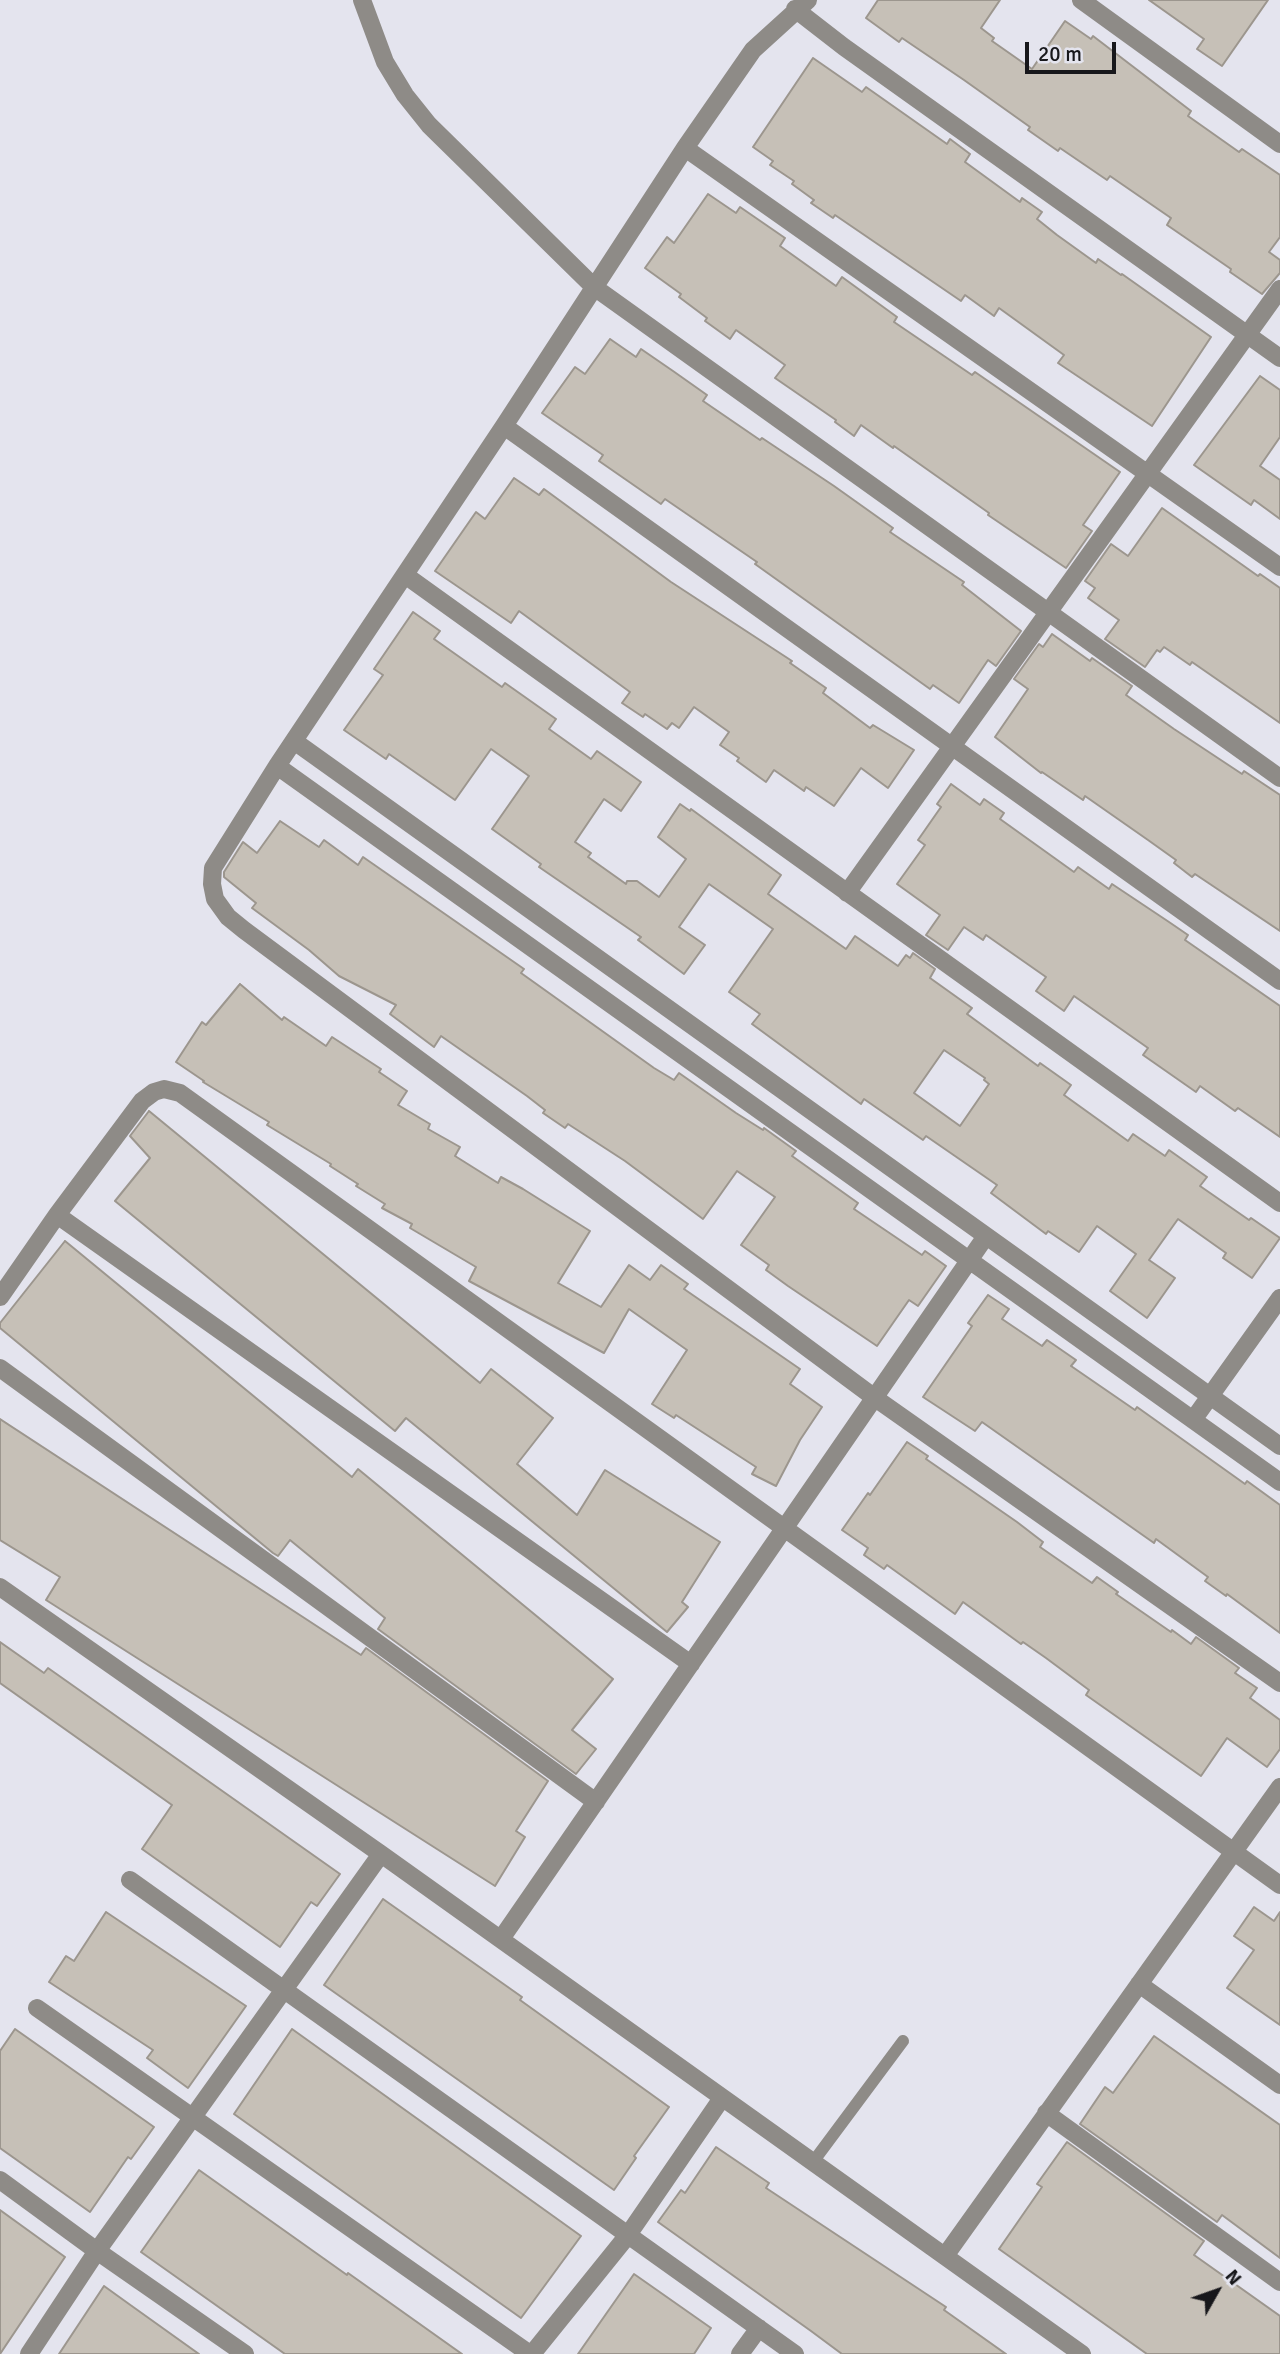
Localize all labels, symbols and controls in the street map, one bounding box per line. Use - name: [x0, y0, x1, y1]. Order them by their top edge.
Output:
- scale bar: [1028, 28, 1119, 72]
- text: 20 m: [1038, 41, 1082, 67]
- north arrow: [1182, 2256, 1252, 2326]
- text: N: [1220, 2265, 1247, 2290]

